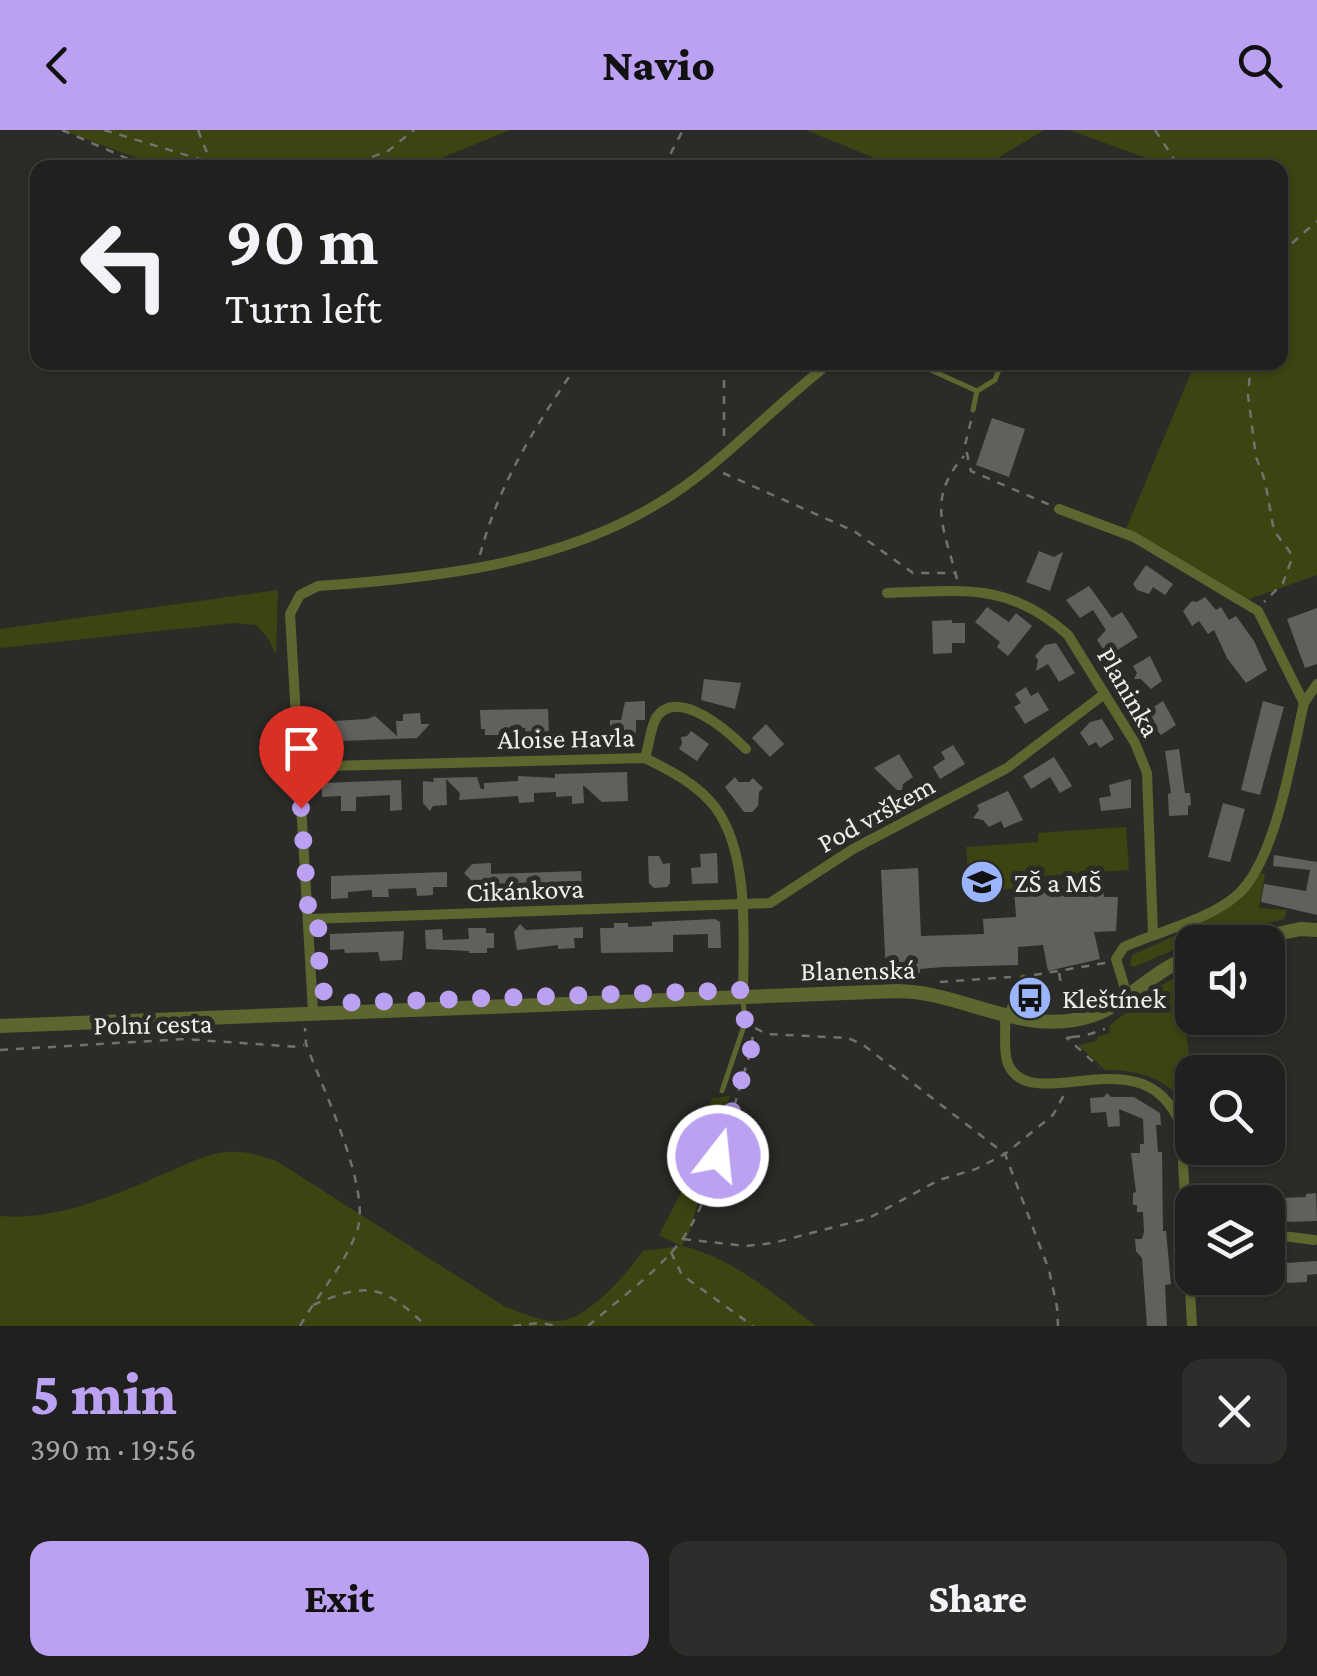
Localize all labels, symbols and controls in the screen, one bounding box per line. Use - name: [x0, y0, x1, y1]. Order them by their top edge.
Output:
- icon: back: [30, 38, 85, 93]
- icon: search: [1232, 38, 1287, 93]
- text: Navio: [602, 40, 715, 90]
- icon: left: [60, 200, 190, 330]
- text: 90 m: [225, 201, 378, 279]
- text: Turn left: [225, 283, 382, 333]
- street label: Planinka: [1091, 642, 1167, 742]
- pin: [259, 706, 344, 809]
- icon: arrive: [274, 721, 329, 776]
- street label: Aloise Havla: [497, 721, 635, 755]
- street label: Pod vrškem: [812, 769, 940, 859]
- school or university icon: ZŠ a MŠ: [959, 859, 1005, 905]
- place label: ZŠ a MŠ: [1014, 867, 1101, 898]
- street label: Cikánkova: [466, 872, 584, 908]
- map controls: [1175, 925, 1285, 1295]
- button: sound: [1175, 925, 1285, 1035]
- street label: Blanenská: [800, 953, 916, 987]
- bus stop icon: Kleštínek: [1007, 975, 1053, 1021]
- place label: Kleštínek: [1062, 983, 1167, 1014]
- street label: Polní cesta: [93, 1007, 213, 1041]
- button: search: [1175, 1055, 1285, 1165]
- position arrow: [666, 1104, 770, 1208]
- button: layers: [1175, 1185, 1285, 1295]
- button: close: [1182, 1359, 1287, 1464]
- text: 5 min: [30, 1360, 177, 1427]
- text: 390 m · 19:56: [30, 1431, 196, 1467]
- button: Exit: [30, 1541, 649, 1656]
- button: Share: [669, 1541, 1287, 1656]

